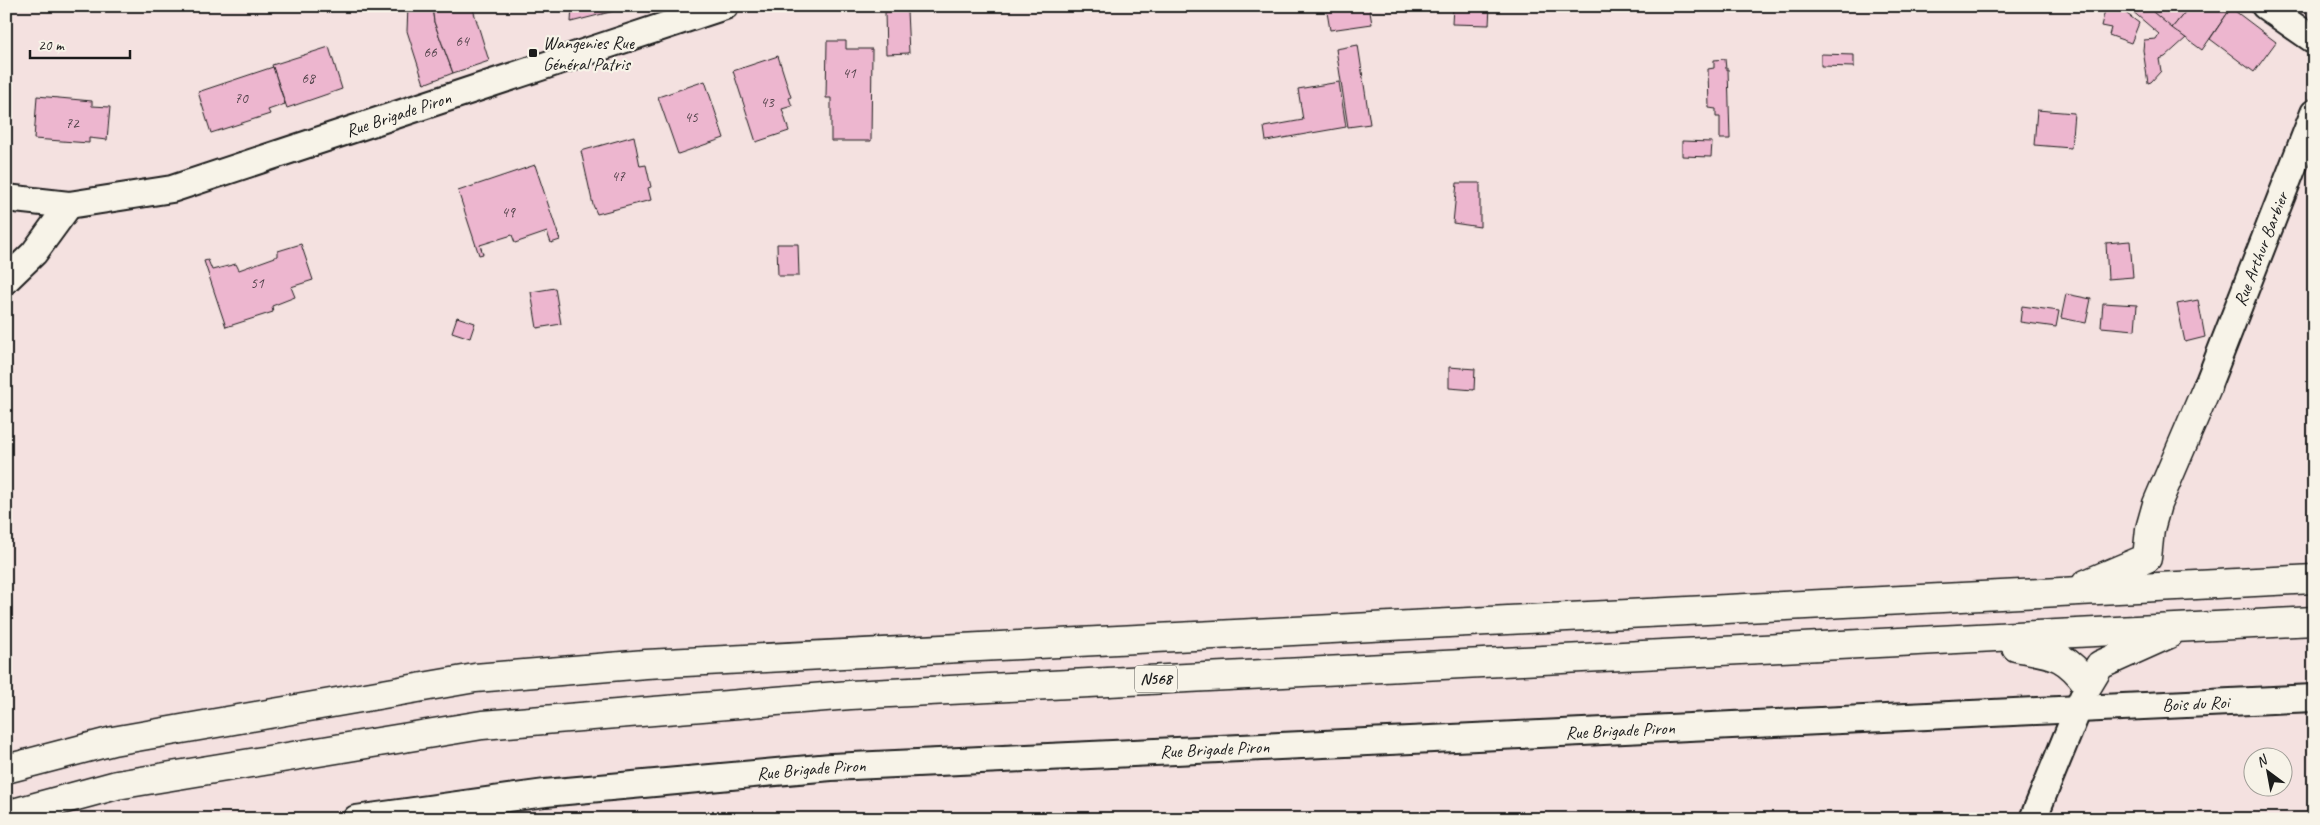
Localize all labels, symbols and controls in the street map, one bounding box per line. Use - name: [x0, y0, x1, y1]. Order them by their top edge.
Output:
- scale bar: [30, 28, 130, 60]
- house number: 64: [455, 32, 470, 51]
- place label: Wangenies Rue Général Patris: [543, 32, 635, 75]
- text: 20 m: [38, 36, 65, 55]
- house number: 66: [423, 43, 438, 62]
- marker: Wangenies Rue Général Patris: [527, 47, 539, 59]
- house number: 41: [842, 64, 857, 83]
- house number: 68: [301, 69, 316, 88]
- street label: Rue Brigade Piron: [343, 86, 455, 142]
- house number: 70: [234, 89, 249, 108]
- house number: 43: [760, 93, 775, 112]
- house number: 45: [684, 108, 699, 127]
- house number: 72: [65, 114, 80, 133]
- house number: 47: [611, 167, 626, 186]
- street label: Rue Arthur Barbier: [2229, 187, 2294, 309]
- house number: 49: [501, 203, 516, 222]
- house number: 51: [250, 274, 265, 293]
- road number: N568: [1135, 666, 1177, 692]
- street label: Bois du Roi: [2162, 691, 2232, 716]
- street label: Rue Brigade Piron: [1565, 717, 1676, 744]
- street label: Rue Brigade Piron: [1159, 736, 1271, 763]
- north arrow: [2242, 748, 2292, 798]
- text: N: [2253, 751, 2272, 771]
- street label: Rue Brigade Piron: [756, 754, 867, 785]

